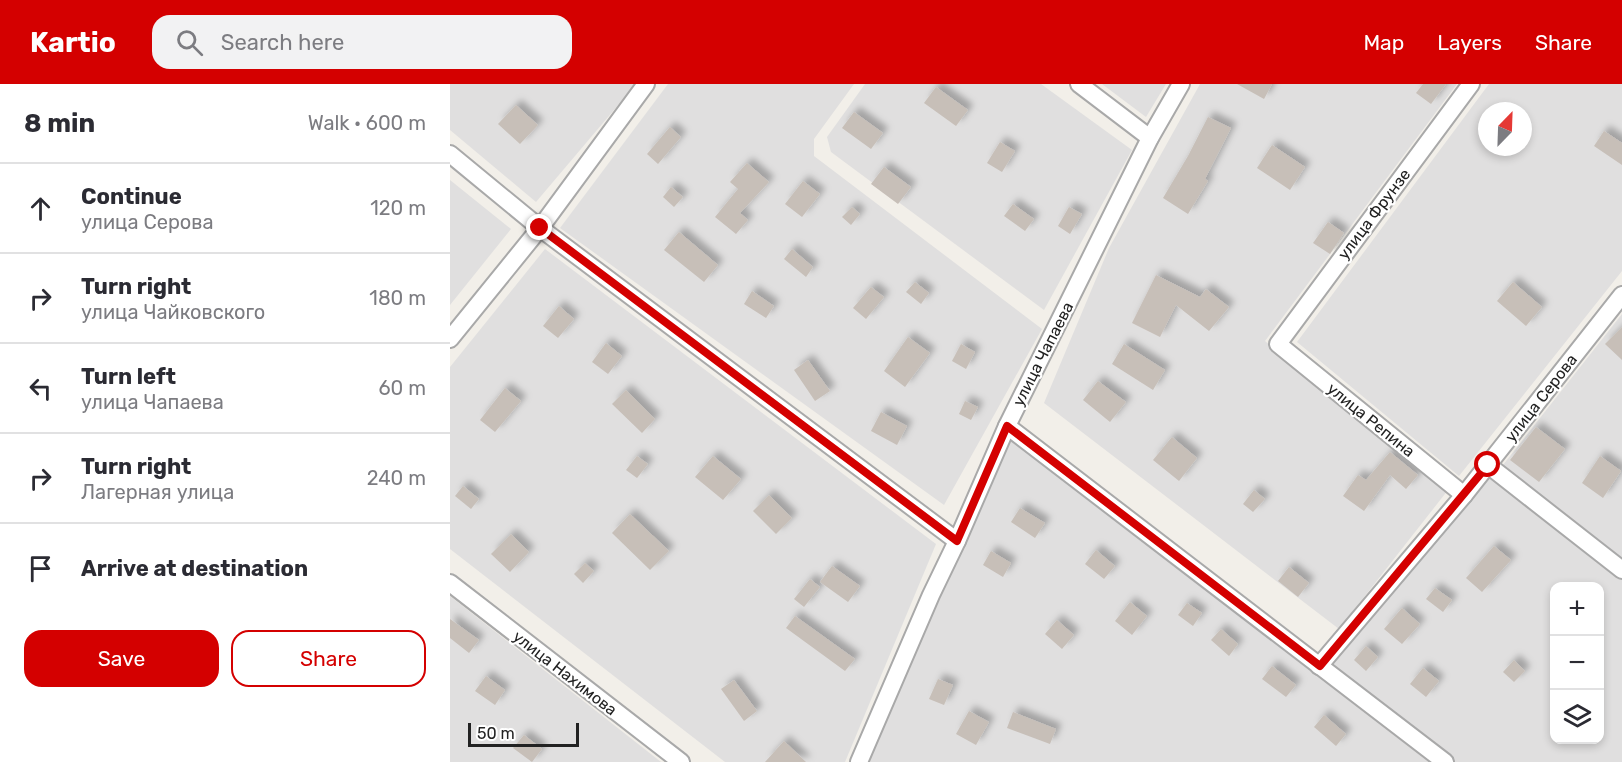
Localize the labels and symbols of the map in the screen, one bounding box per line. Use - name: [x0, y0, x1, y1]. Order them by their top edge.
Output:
- north arrow: [1478, 102, 1532, 156]
- street label: улица Фрунзе: [1334, 165, 1414, 263]
- route end: [526, 214, 552, 240]
- street label: улица Чапаева: [1009, 299, 1077, 409]
- street label: улица Серова: [1501, 350, 1581, 446]
- street label: улица Репина: [1323, 379, 1419, 461]
- route start: [1474, 451, 1500, 477]
- street label: улица Нахимова: [509, 627, 621, 719]
- scale bar: [468, 720, 579, 748]

